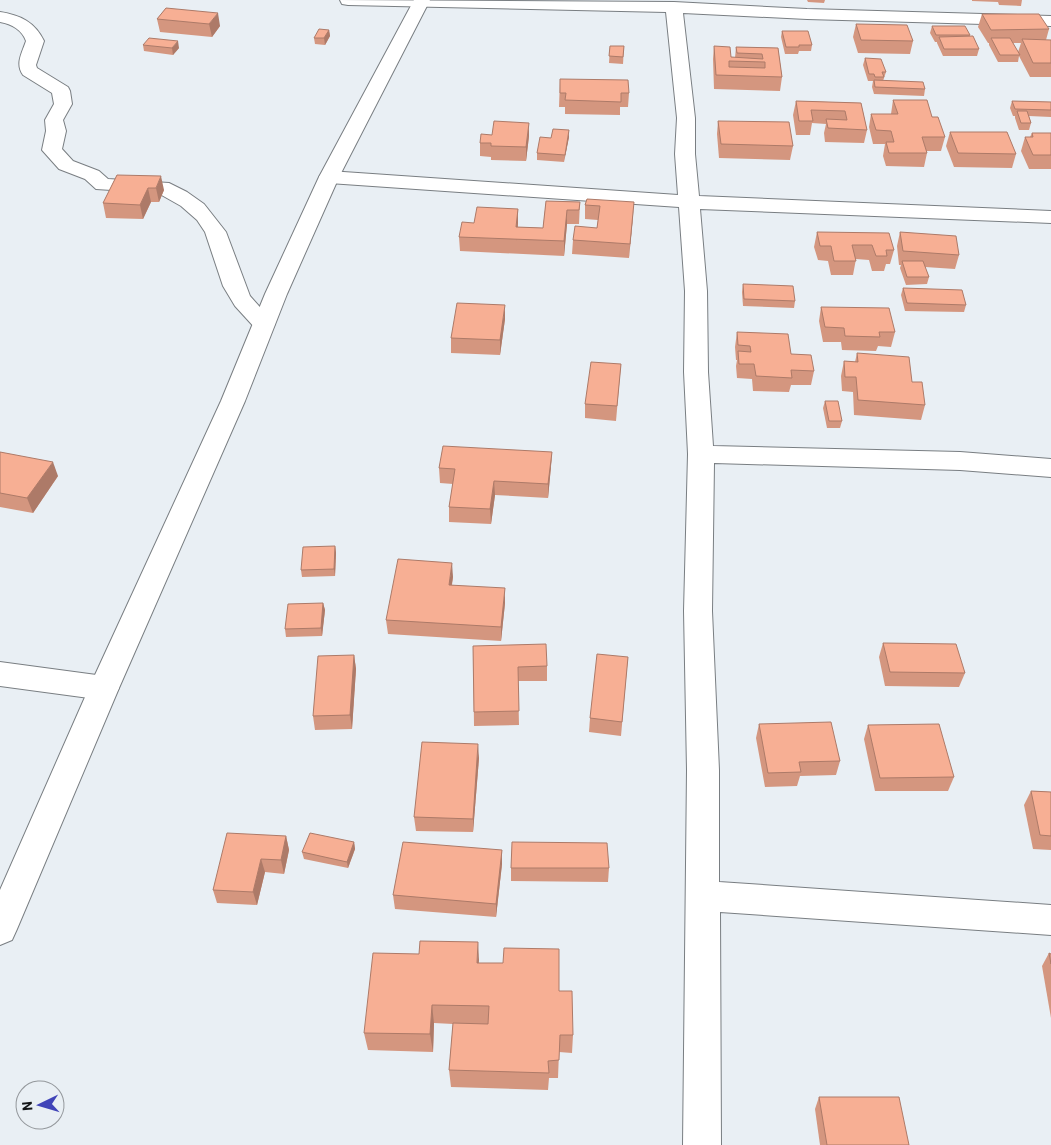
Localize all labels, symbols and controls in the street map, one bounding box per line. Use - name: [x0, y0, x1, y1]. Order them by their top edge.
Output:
- north arrow: [15, 1080, 65, 1130]
- text: N: [18, 1101, 35, 1112]

